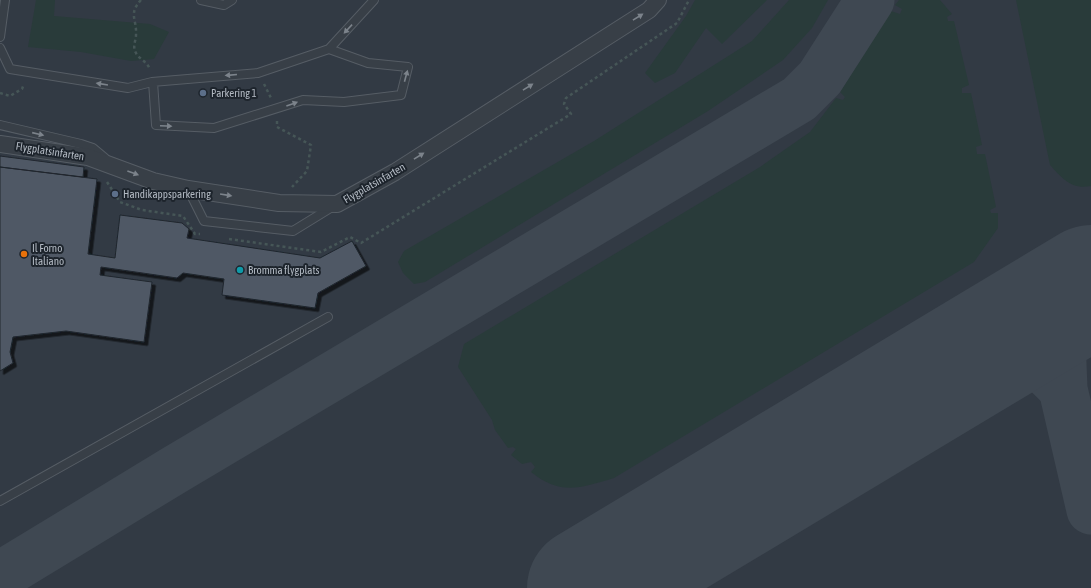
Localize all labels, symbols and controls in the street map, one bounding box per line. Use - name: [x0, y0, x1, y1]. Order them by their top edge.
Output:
- one-way arrow: [633, 13, 643, 21]
- one-way arrow: [343, 24, 353, 34]
- one-way arrow: [403, 69, 409, 81]
- one-way arrow: [225, 72, 237, 79]
- one-way arrow: [96, 81, 108, 87]
- one-way arrow: [522, 83, 534, 90]
- place label: Parkering 1: [211, 87, 257, 99]
- marker: Parkering 1: [198, 88, 208, 98]
- one-way arrow: [286, 101, 298, 107]
- one-way arrow: [160, 122, 172, 129]
- one-way arrow: [32, 131, 44, 137]
- street label: Flygplatsinfarten: [15, 140, 85, 162]
- one-way arrow: [413, 153, 425, 160]
- street label: Flygplatsinfarten: [341, 160, 407, 206]
- one-way arrow: [128, 171, 140, 177]
- place label: Handikappsparkering: [123, 188, 211, 200]
- marker: Handikappsparkering: [110, 189, 120, 199]
- one-way arrow: [220, 192, 232, 198]
- place label: Il Forno Italiano: [32, 242, 64, 267]
- marker: Il Forno Italiano: [19, 249, 29, 259]
- place label: Bromma flygplats: [248, 264, 320, 276]
- marker: Bromma flygplats: [235, 265, 245, 275]

